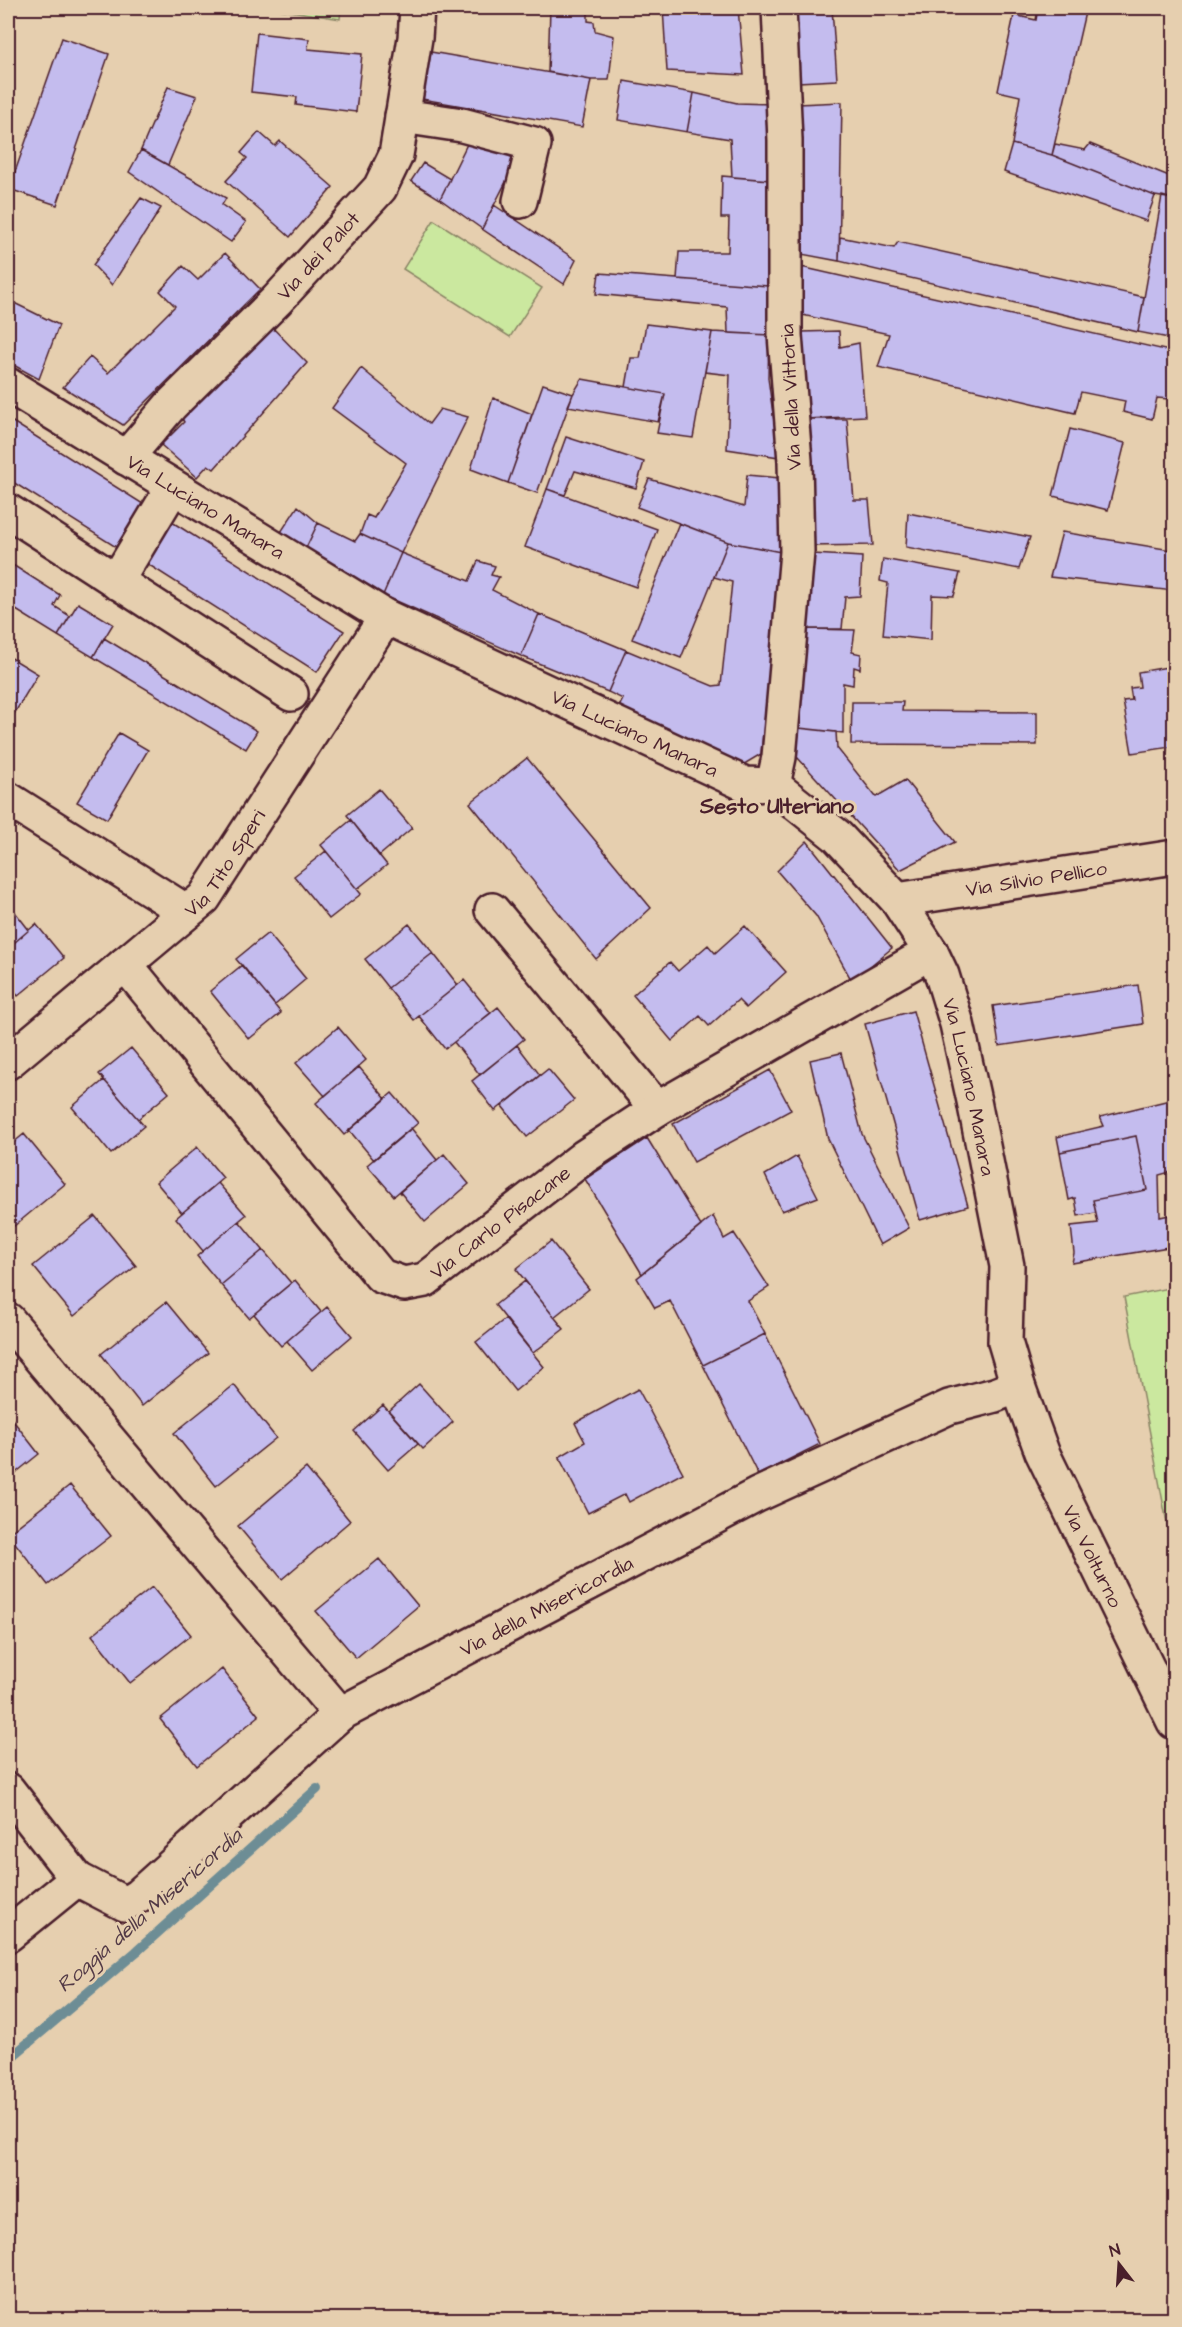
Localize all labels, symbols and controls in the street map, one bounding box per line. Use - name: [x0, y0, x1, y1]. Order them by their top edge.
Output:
- street label: Via dei Palot: [271, 206, 367, 307]
- street label: Via della Vittoria: [773, 323, 809, 471]
- street label: Via Luciano Manara: [121, 448, 290, 567]
- street label: Via Luciano Manara: [546, 683, 722, 785]
- district label: Sesto Ulteriano: [699, 791, 855, 822]
- street label: Via Tito Speri: [179, 804, 273, 924]
- street label: Via Silvio Pellico: [964, 855, 1109, 904]
- street label: Via Luciano Manara: [935, 995, 1002, 1178]
- street label: Via Carlo Pisacane: [424, 1159, 577, 1286]
- street label: Via Volturno: [1055, 1500, 1129, 1613]
- street label: Via della Misericordia: [455, 1550, 638, 1664]
- water label: Roggia della Misericordia: [50, 1821, 250, 2000]
- north arrow: [1089, 2234, 1149, 2294]
- text: N: [1107, 2239, 1123, 2263]

